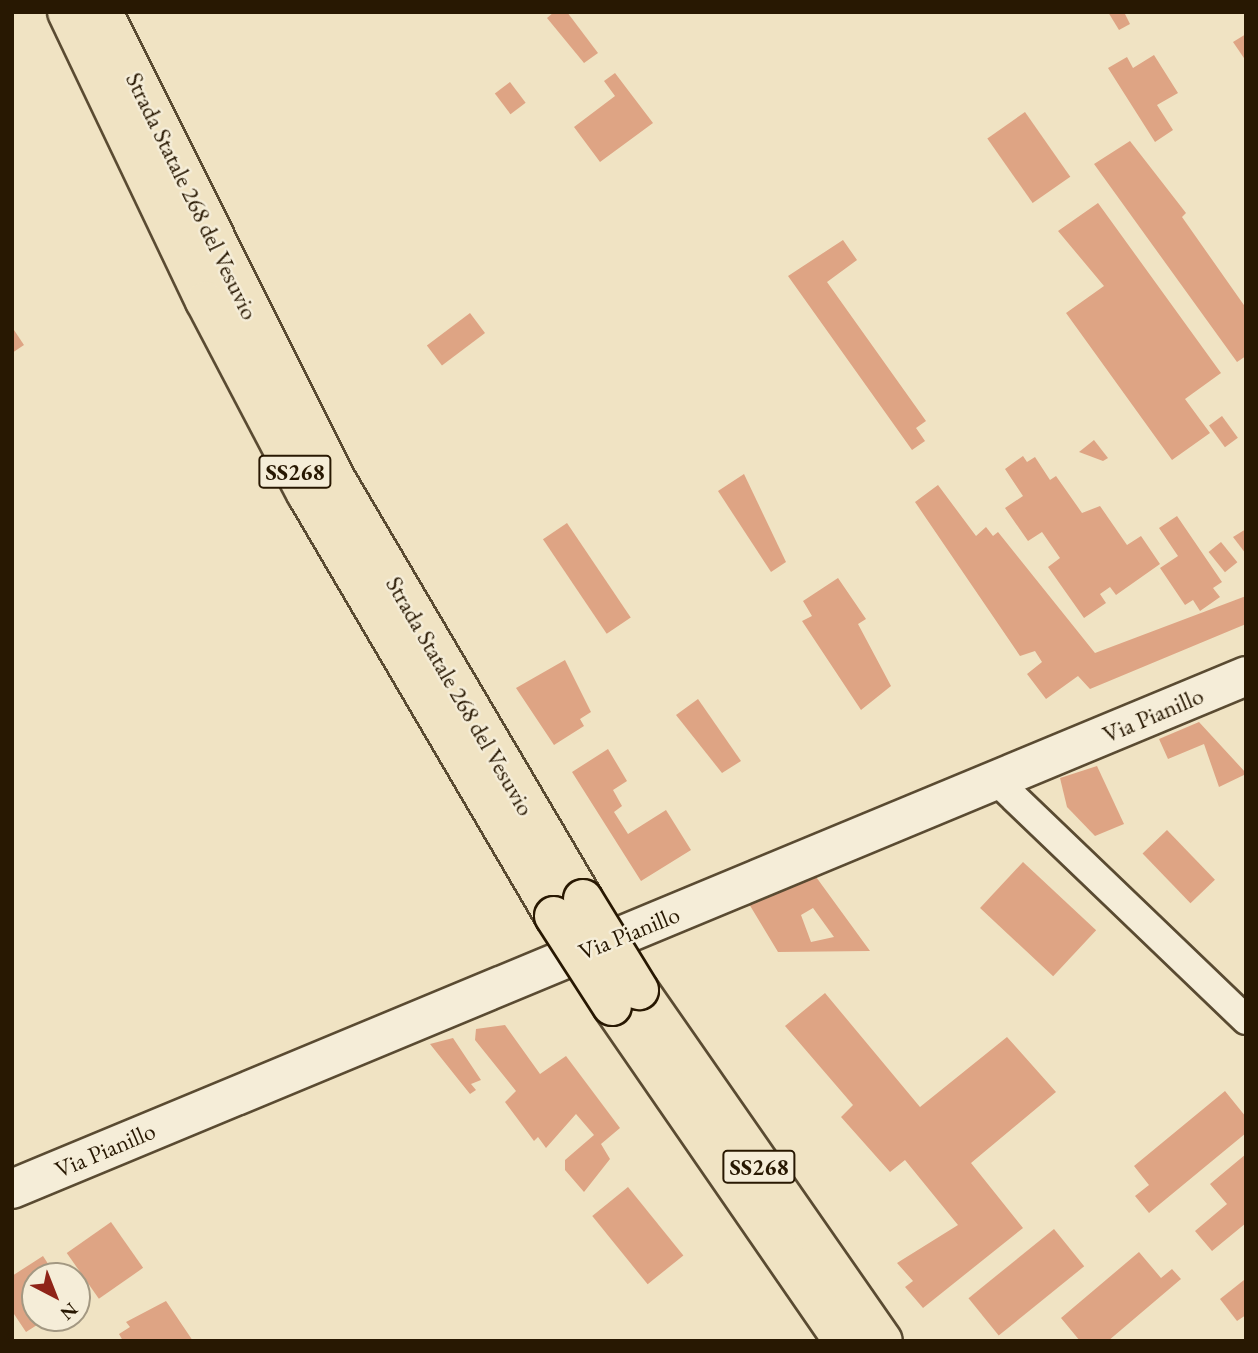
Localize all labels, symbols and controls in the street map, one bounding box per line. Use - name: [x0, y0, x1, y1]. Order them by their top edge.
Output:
- street label: Strada Statale 268 del Vesuvio: [120, 68, 264, 324]
- road number: SS268: [258, 452, 332, 492]
- street label: Strada Statale 268 del Vesuvio: [380, 571, 540, 821]
- street label: Via Pianillo: [1098, 681, 1208, 749]
- street label: Via Pianillo: [574, 900, 684, 966]
- street label: Via Pianillo: [50, 1116, 160, 1184]
- road number: SS268: [722, 1148, 796, 1186]
- north arrow: [21, 1262, 91, 1332]
- text: N: [55, 1297, 83, 1326]

